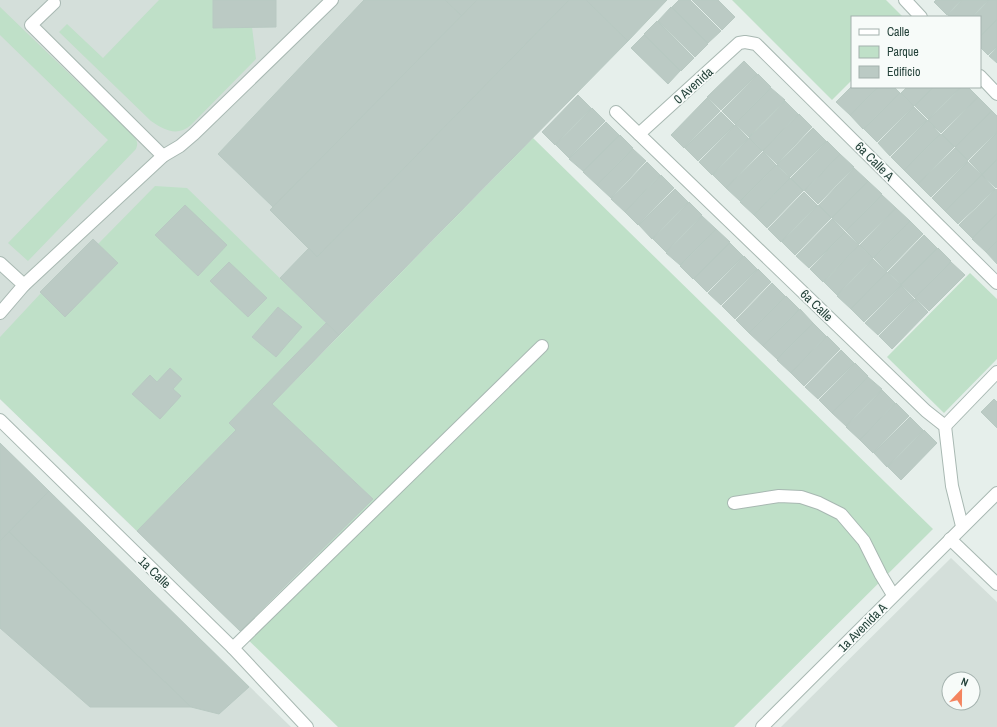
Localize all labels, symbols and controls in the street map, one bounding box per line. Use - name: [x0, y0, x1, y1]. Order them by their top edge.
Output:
- legend: [851, 16, 981, 88]
- text: Calle: [887, 24, 909, 40]
- text: Parque: [887, 44, 919, 60]
- street label: 0 Avenida: [670, 63, 717, 107]
- text: Edificio: [887, 64, 920, 80]
- street label: 6a Calle A: [851, 138, 898, 185]
- street label: 6a Calle: [797, 286, 837, 325]
- street label: 1a Calle: [135, 553, 175, 592]
- street label: 1a Avenida A: [834, 599, 891, 656]
- north arrow: [941, 671, 981, 711]
- text: N: [959, 674, 970, 689]

